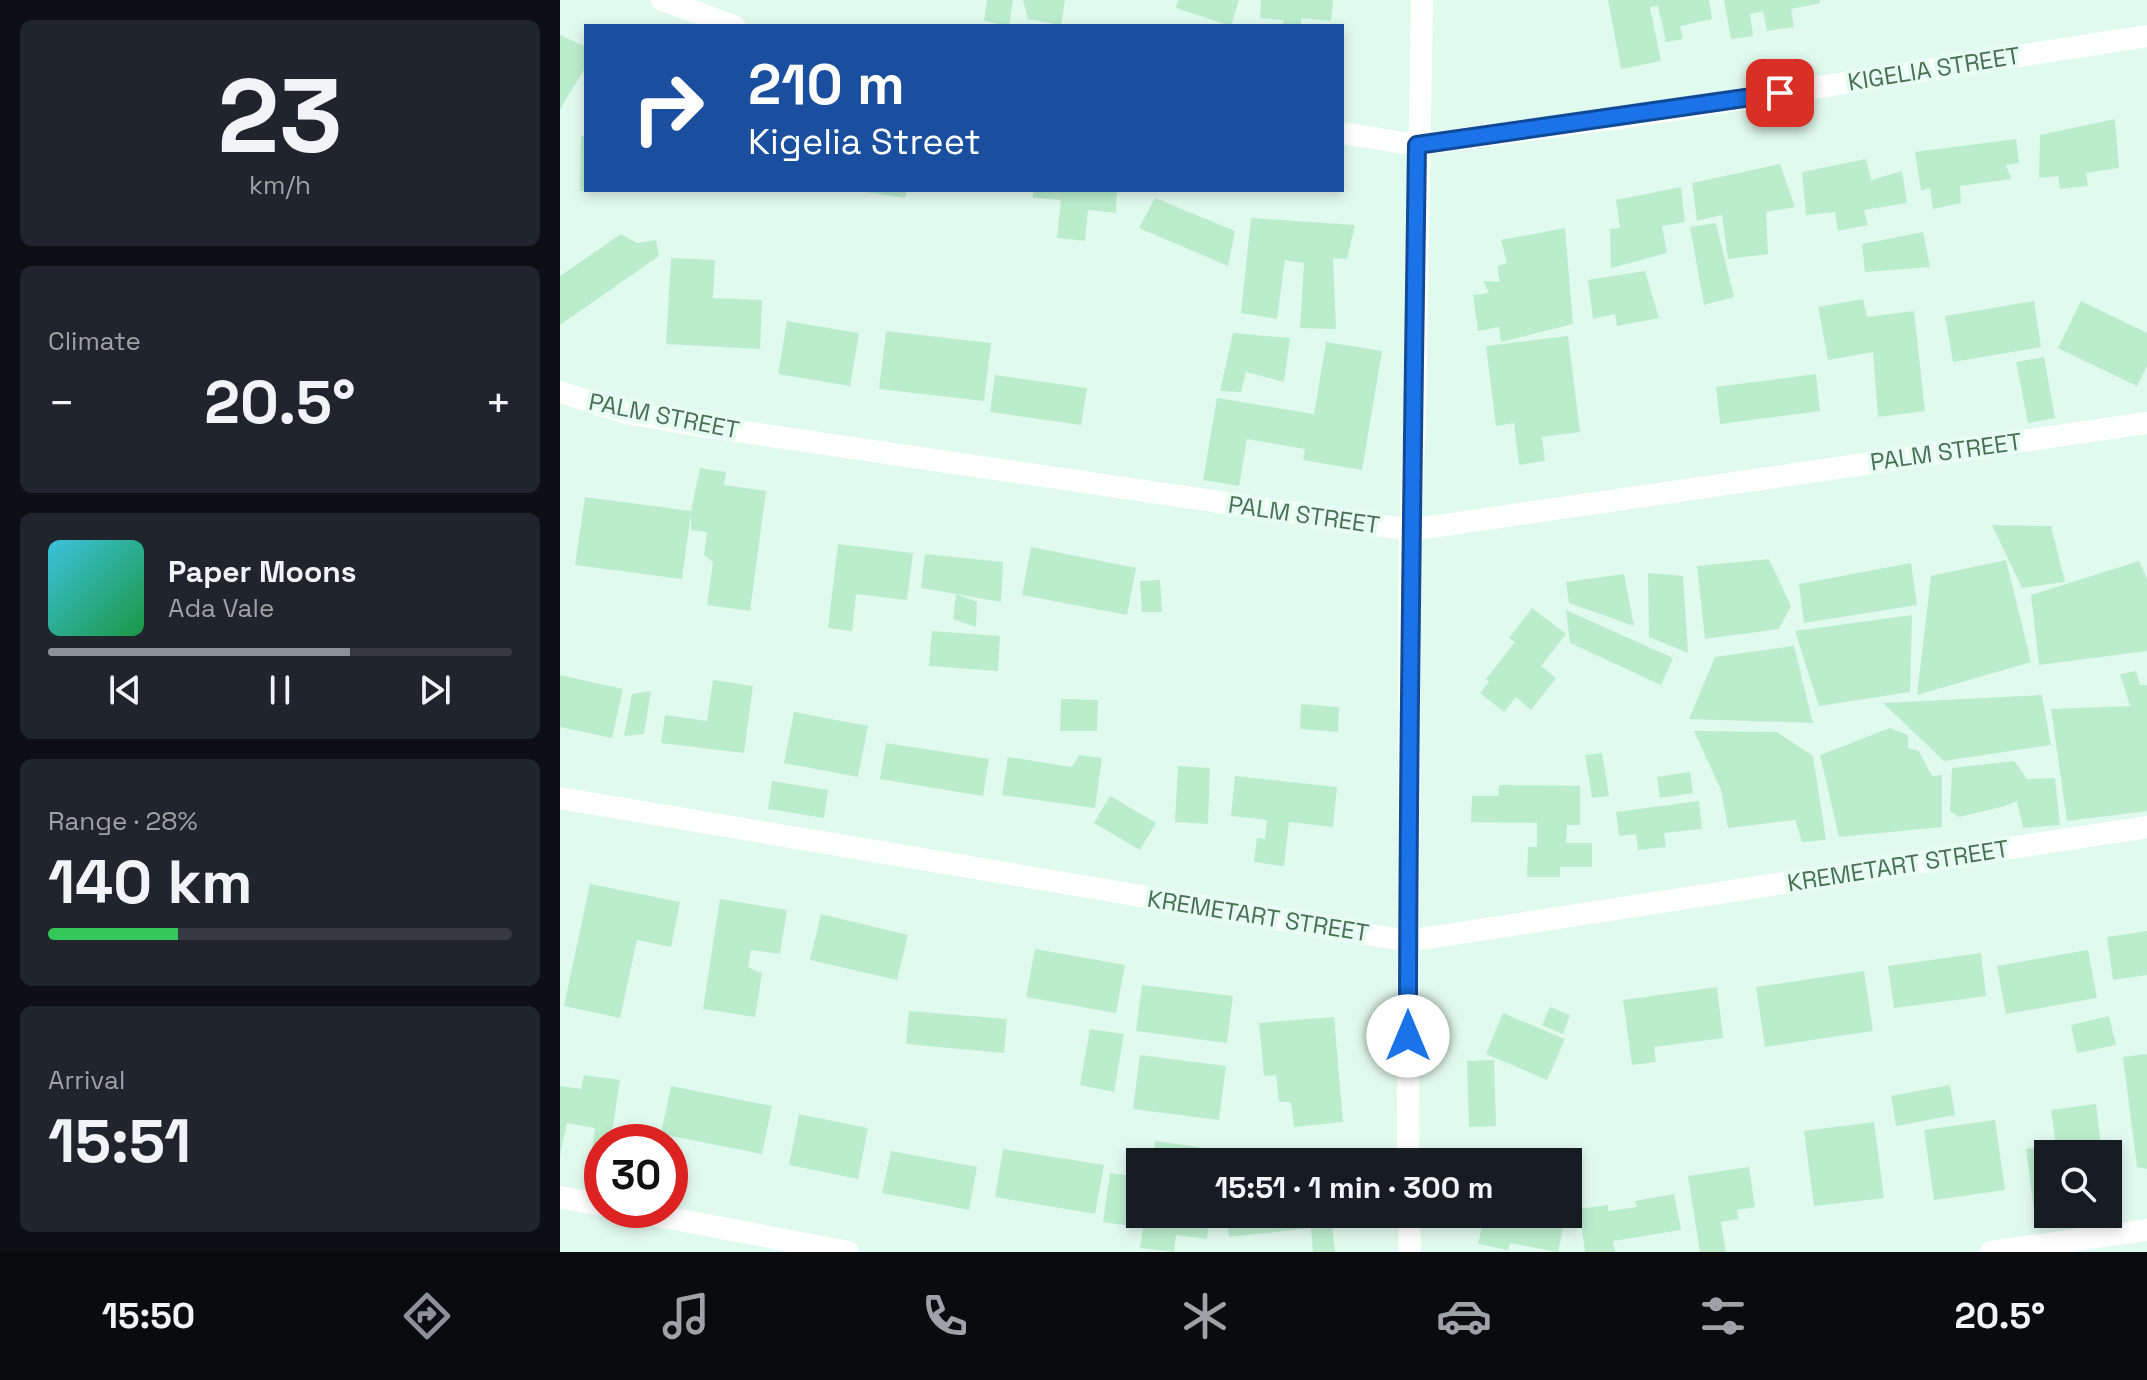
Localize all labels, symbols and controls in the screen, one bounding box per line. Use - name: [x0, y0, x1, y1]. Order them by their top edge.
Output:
- street label: KIGELIA STREET: [1845, 40, 2022, 97]
- text: 210 m: [748, 49, 905, 120]
- text: 23: [217, 50, 343, 182]
- icon: right: [616, 56, 720, 160]
- pin: [1746, 59, 1814, 127]
- icon: arrive: [1758, 71, 1802, 115]
- text: Kigelia Street: [748, 119, 981, 165]
- text: km/h: [249, 168, 311, 202]
- text: Climate: [48, 324, 141, 358]
- text: 20.5°: [204, 364, 356, 441]
- text: −: [48, 375, 75, 431]
- text: +: [485, 375, 512, 431]
- street label: PALM STREET: [586, 386, 742, 445]
- street label: PALM STREET: [1868, 426, 2024, 477]
- street label: PALM STREET: [1226, 489, 1382, 540]
- text: Paper Moons: [168, 552, 357, 591]
- text: Ada Vale: [168, 591, 274, 625]
- icon: previous: [103, 668, 147, 712]
- icon: pause: [258, 668, 302, 712]
- icon: next: [413, 668, 457, 712]
- text: Range · 28%: [48, 804, 198, 838]
- street label: KREMETART STREET: [1785, 833, 2011, 898]
- text: 140 km: [48, 844, 252, 921]
- street label: KREMETART STREET: [1145, 883, 1371, 948]
- position arrow: [1366, 994, 1450, 1078]
- text: Arrival: [48, 1063, 125, 1097]
- text: 15:51: [48, 1103, 191, 1180]
- speed limit sign: 30: [584, 1124, 688, 1228]
- map controls: [2034, 1140, 2122, 1228]
- button: search: [2034, 1140, 2122, 1228]
- text: 15:51 · 1 min · 300 m: [1215, 1168, 1493, 1207]
- icon: directions: [399, 1288, 455, 1344]
- icon: music: [658, 1288, 714, 1344]
- icon: phone: [917, 1288, 973, 1344]
- icon: climate: [1177, 1288, 1233, 1344]
- icon: car: [1436, 1288, 1492, 1344]
- icon: filters: [1695, 1288, 1751, 1344]
- text: 15:50: [102, 1293, 195, 1339]
- text: 20.5°: [1954, 1293, 2045, 1339]

